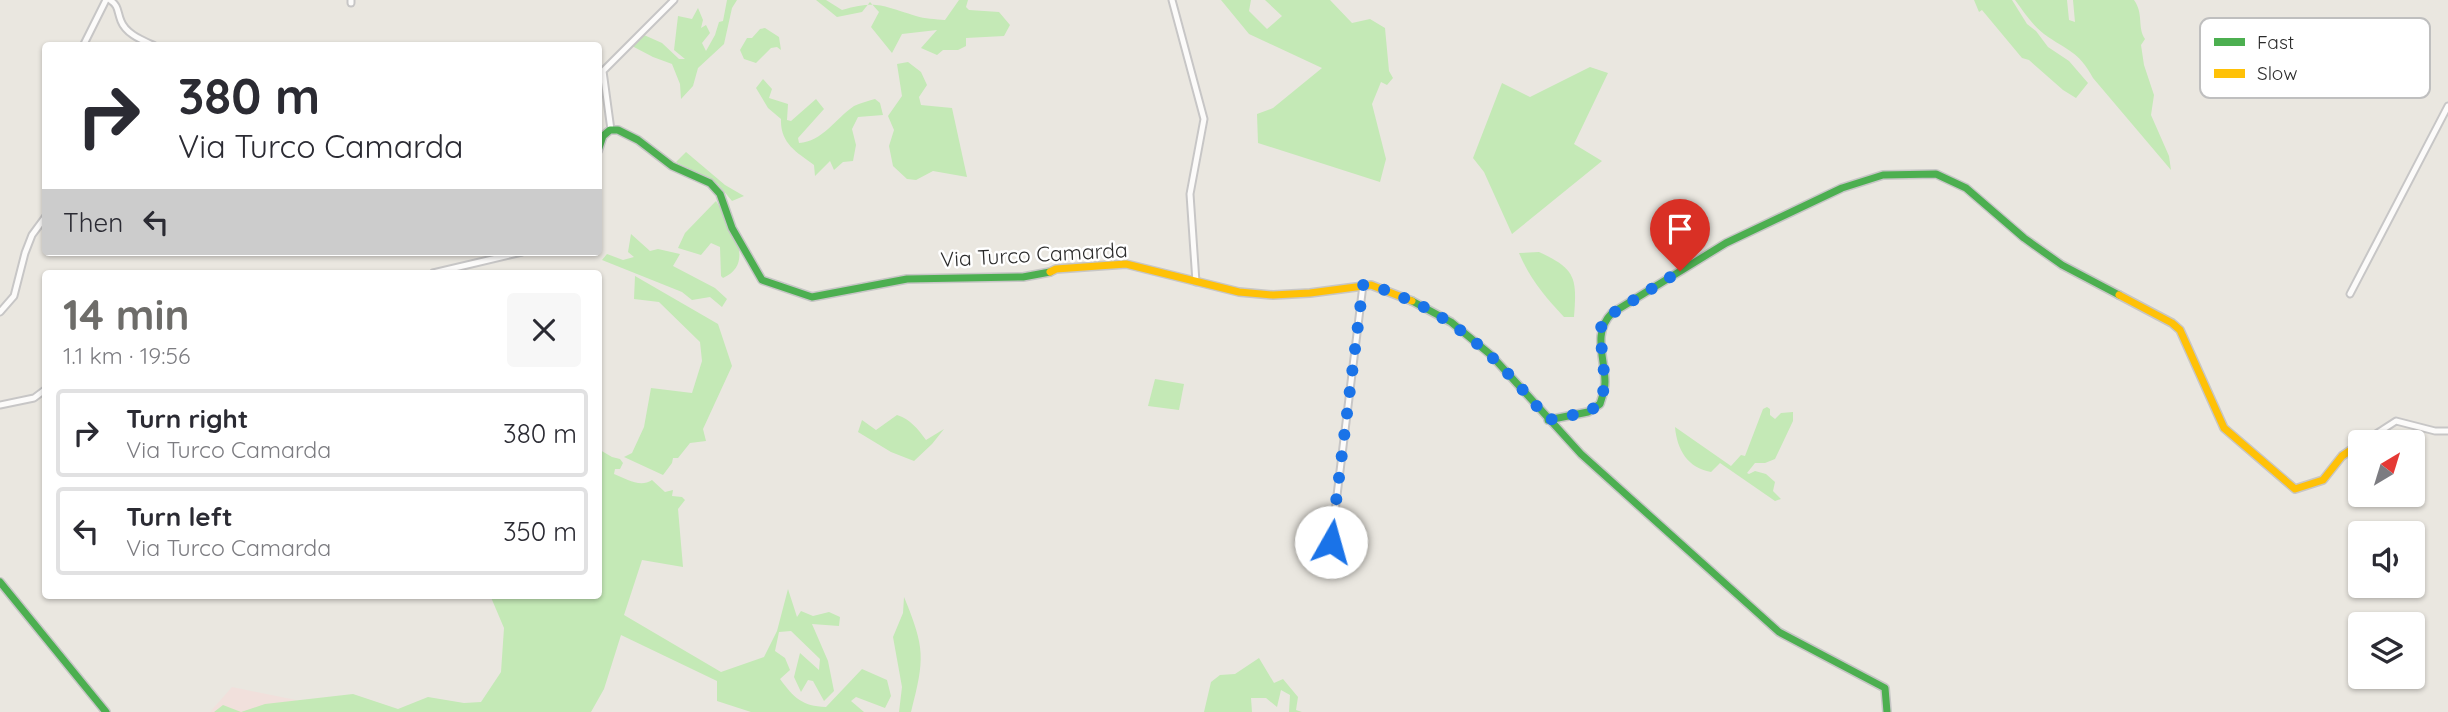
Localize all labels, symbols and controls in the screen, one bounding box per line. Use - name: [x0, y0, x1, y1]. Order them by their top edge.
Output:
- legend: [2200, 18, 2430, 98]
- text: Fast: [2257, 30, 2294, 54]
- text: Slow: [2257, 61, 2298, 85]
- text: 380 m: [178, 65, 320, 126]
- icon: right: [63, 70, 154, 161]
- text: Via Turco Camarda: [178, 126, 463, 166]
- pin: [1650, 199, 1710, 271]
- icon: left: [137, 203, 175, 241]
- text: Then: [63, 206, 123, 239]
- icon: arrive: [1661, 210, 1699, 248]
- street label: Via Turco Camarda: [940, 236, 1128, 272]
- text: 14 min: [63, 288, 189, 341]
- button: close: [507, 293, 581, 367]
- text: 1.1 km · 19:56: [63, 341, 190, 370]
- text: Turn right: [126, 402, 248, 435]
- icon: right: [67, 414, 105, 452]
- text: 380 m: [503, 417, 577, 450]
- north arrow: [2348, 430, 2426, 508]
- map controls: [2348, 430, 2425, 689]
- text: Via Turco Camarda: [126, 435, 331, 464]
- text: Turn left: [126, 500, 233, 533]
- position arrow: [1294, 505, 1368, 579]
- icon: left: [67, 512, 105, 550]
- text: 350 m: [503, 515, 577, 548]
- button: sound: [2348, 521, 2425, 598]
- text: Via Turco Camarda: [126, 533, 331, 562]
- button: layers: [2348, 612, 2425, 689]

